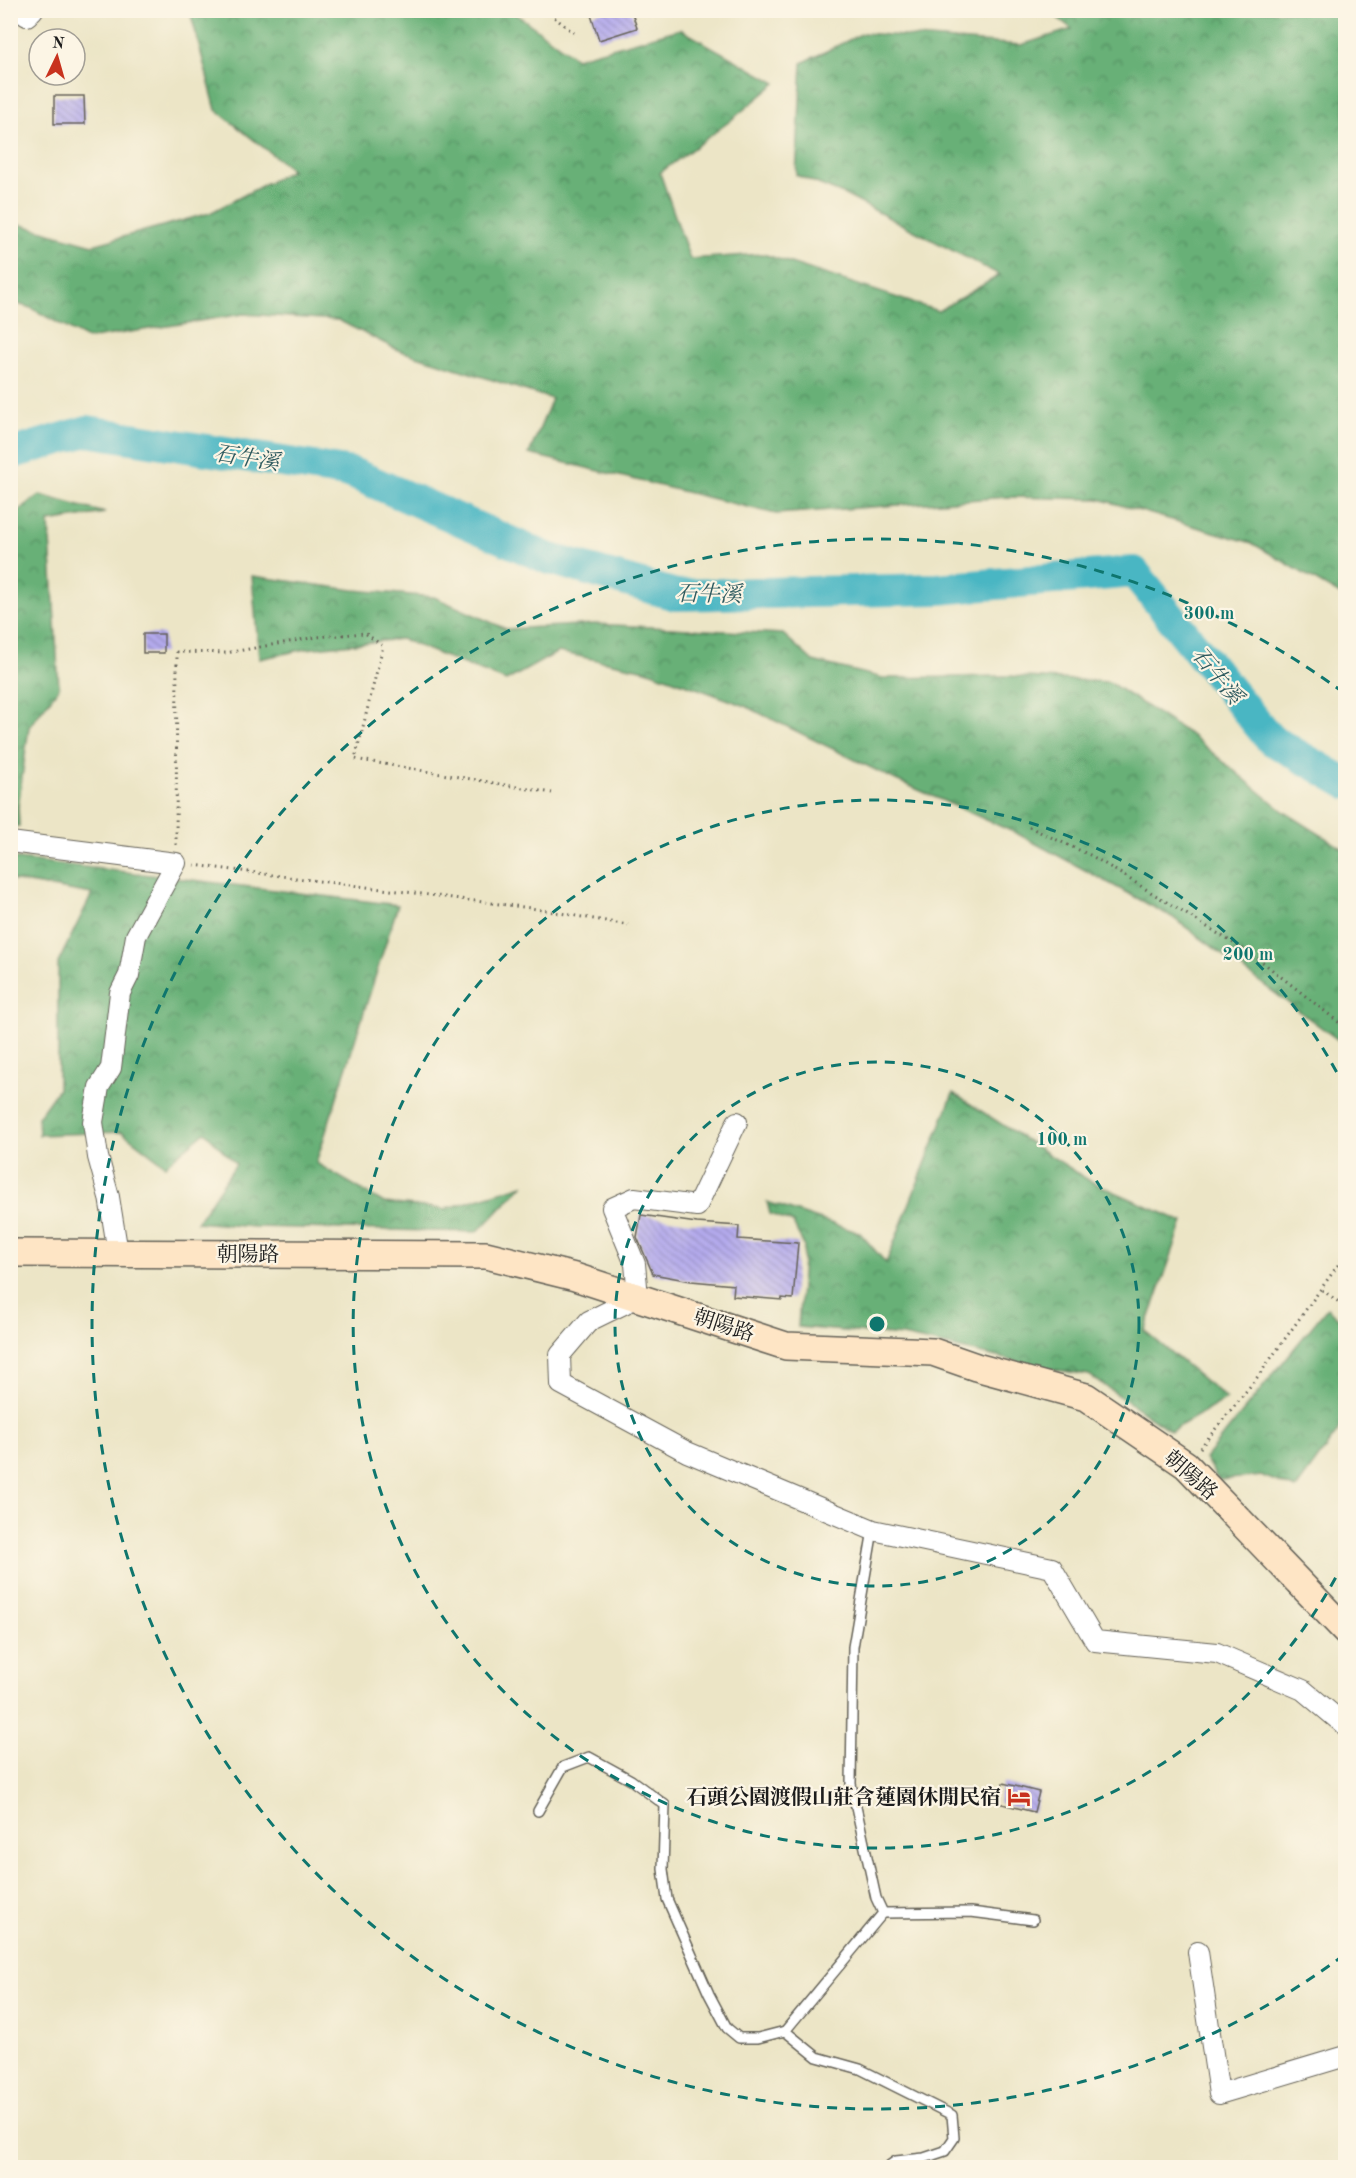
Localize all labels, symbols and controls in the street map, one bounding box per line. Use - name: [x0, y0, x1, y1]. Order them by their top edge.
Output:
- north arrow: [27, 27, 87, 87]
- text: N: [51, 36, 66, 53]
- water label: 石牛溪: [212, 441, 283, 475]
- water label: 石牛溪: [676, 581, 744, 607]
- text: 300 m: [1184, 605, 1234, 623]
- water label: 石牛溪: [1187, 642, 1249, 710]
- text: 200 m: [1223, 946, 1273, 964]
- text: 100 m: [1037, 1131, 1087, 1149]
- street label: 朝陽路: [217, 1243, 280, 1266]
- street label: 朝陽路: [690, 1305, 757, 1346]
- centre of rings: [867, 1314, 887, 1334]
- street label: 朝陽路: [1159, 1446, 1222, 1505]
- hotel icon: 石頭公園渡假山莊含蓮園休閒民宿: [1006, 1784, 1032, 1810]
- place label: 石頭公園渡假山莊含蓮園休閒民宿: [686, 1785, 1001, 1809]

